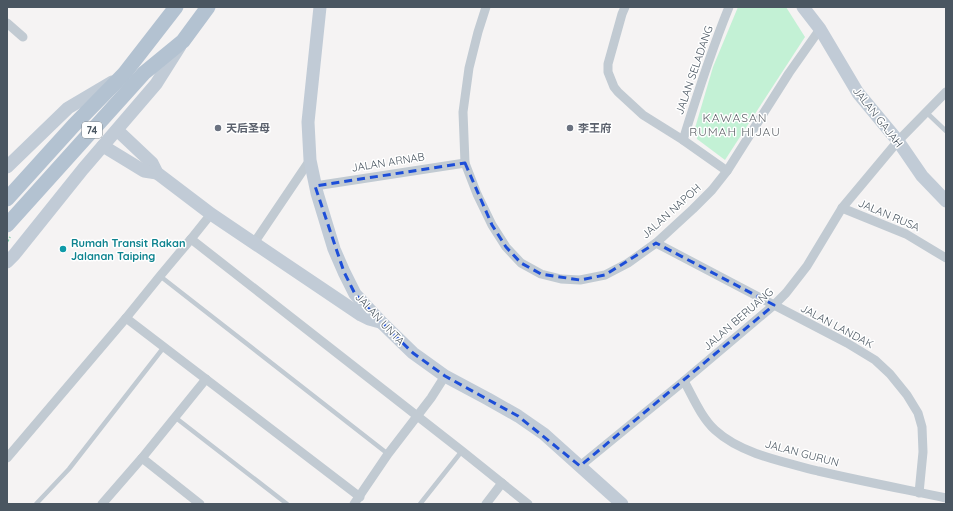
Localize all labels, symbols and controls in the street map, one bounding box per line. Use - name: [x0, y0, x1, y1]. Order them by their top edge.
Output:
- street label: JALAN SELADANG: [672, 24, 716, 116]
- street label: JALAN GAJAH: [850, 84, 906, 150]
- district label: KAWASAN RUMAH HIJAU: [689, 110, 781, 139]
- place label: 天后圣母: [226, 121, 270, 135]
- place label: 李王府: [578, 121, 611, 135]
- road number: 74: [82, 122, 102, 138]
- marker: 天后圣母: [213, 123, 223, 133]
- marker: 李王府: [565, 123, 575, 133]
- street label: JALAN ARNAB: [350, 149, 426, 175]
- street label: JALAN NAPOH: [638, 181, 704, 241]
- street label: JALAN RUSA: [856, 196, 922, 234]
- place label: Rumah Transit Rakan Jalanan Taiping: [71, 236, 185, 263]
- marker: Rumah Transit Rakan Jalanan Taiping: [58, 244, 68, 254]
- street label: JALAN BERUANG: [700, 285, 776, 353]
- street label: JALAN UNTA: [352, 290, 408, 348]
- street label: JALAN LANDAK: [798, 301, 876, 351]
- street label: JALAN GURUN: [764, 436, 840, 470]

